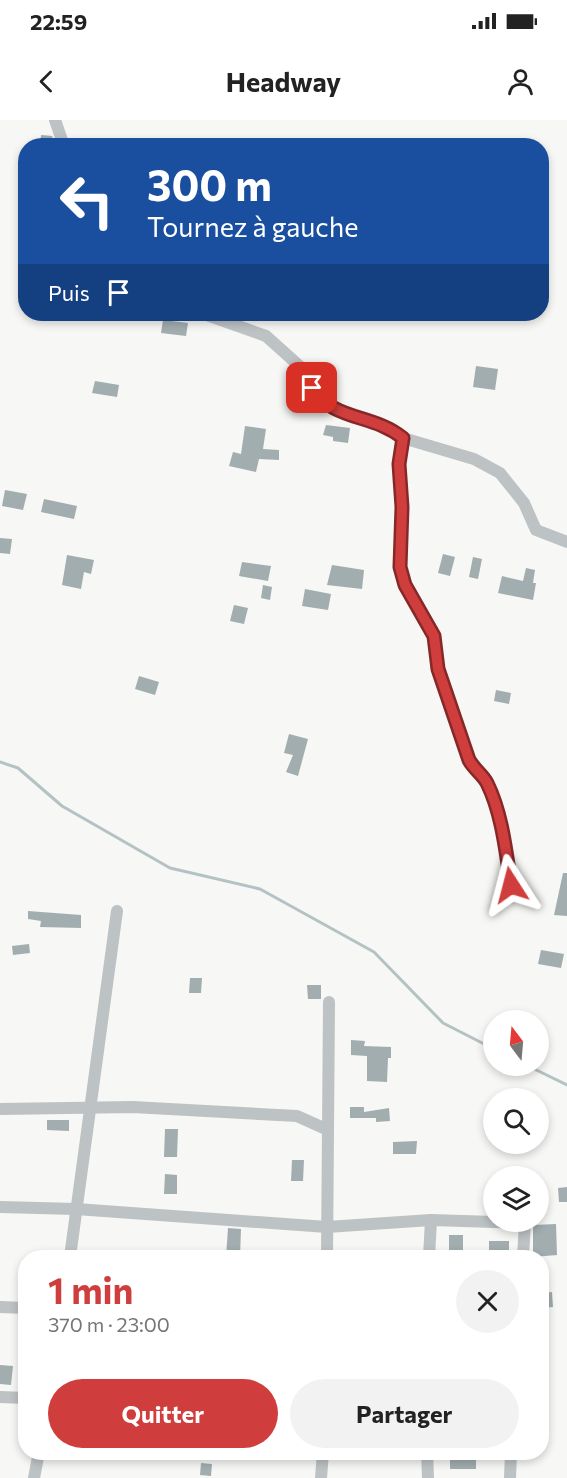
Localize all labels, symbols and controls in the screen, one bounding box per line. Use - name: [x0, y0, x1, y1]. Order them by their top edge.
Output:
- text: 22:59: [30, 8, 87, 35]
- icon: back: [30, 65, 63, 98]
- text: Headway: [226, 65, 341, 98]
- icon: person: [504, 65, 537, 98]
- text: 300 m: [147, 158, 272, 210]
- icon: left: [48, 162, 126, 240]
- text: Tournez à gauche: [147, 210, 358, 243]
- icon: arrive: [102, 276, 135, 309]
- text: Puis: [48, 279, 90, 306]
- pin: [286, 362, 337, 413]
- icon: arrive: [295, 371, 328, 404]
- position arrow: [479, 853, 543, 917]
- north arrow: [483, 1010, 549, 1076]
- map controls: [483, 1010, 549, 1232]
- button: search: [483, 1088, 549, 1154]
- button: layers: [483, 1166, 549, 1232]
- text: 1 min: [48, 1267, 133, 1311]
- button: close: [456, 1270, 519, 1333]
- text: 370 m · 23:00: [48, 1312, 170, 1336]
- button: Quitter: [48, 1379, 278, 1448]
- button: Partager: [290, 1379, 519, 1448]

